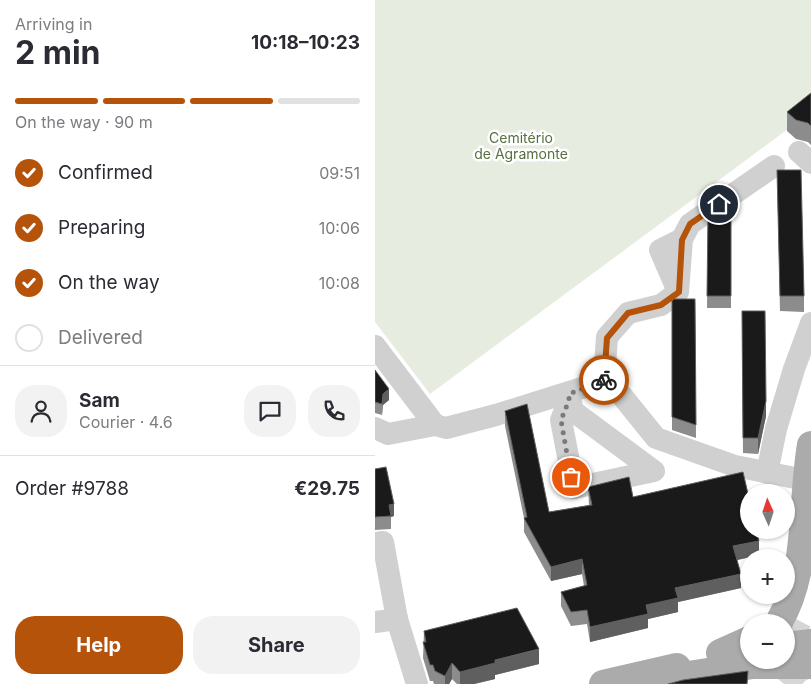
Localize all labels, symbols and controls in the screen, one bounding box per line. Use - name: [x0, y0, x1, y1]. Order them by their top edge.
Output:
- text: Arriving in: [15, 14, 92, 34]
- text: 10:18–10:23: [251, 31, 360, 54]
- text: 2 min: [15, 33, 101, 72]
- text: On the way · 90 m: [15, 112, 153, 132]
- park label: Cemitério de Agramonte: [474, 129, 568, 162]
- icon: check: [15, 159, 43, 187]
- text: Confirmed: [58, 161, 153, 184]
- text: 09:51: [319, 163, 360, 183]
- pin: [698, 183, 740, 225]
- icon: home: [705, 190, 733, 218]
- icon: check: [15, 214, 43, 242]
- text: Preparing: [58, 216, 145, 239]
- text: 10:06: [319, 218, 360, 238]
- icon: check: [15, 269, 43, 297]
- text: On the way: [58, 271, 160, 294]
- text: 10:08: [319, 273, 360, 293]
- text: Delivered: [58, 326, 143, 349]
- courier: [579, 355, 629, 405]
- icon: bike: [590, 366, 618, 394]
- button: person: [15, 385, 67, 437]
- button: chat: [244, 385, 296, 437]
- button: phone: [308, 385, 360, 437]
- text: Sam: [79, 389, 120, 412]
- text: Courier · 4.6: [79, 412, 173, 432]
- pin: [550, 456, 592, 498]
- icon: bag: [557, 463, 585, 491]
- text: Order #9788: [15, 477, 129, 500]
- text: €29.75: [294, 477, 360, 500]
- north arrow: [740, 484, 795, 539]
- map controls: [740, 484, 795, 669]
- button: +: [740, 549, 795, 604]
- button: −: [740, 614, 795, 669]
- button: Help: [15, 616, 183, 674]
- button: Share: [193, 616, 360, 674]

